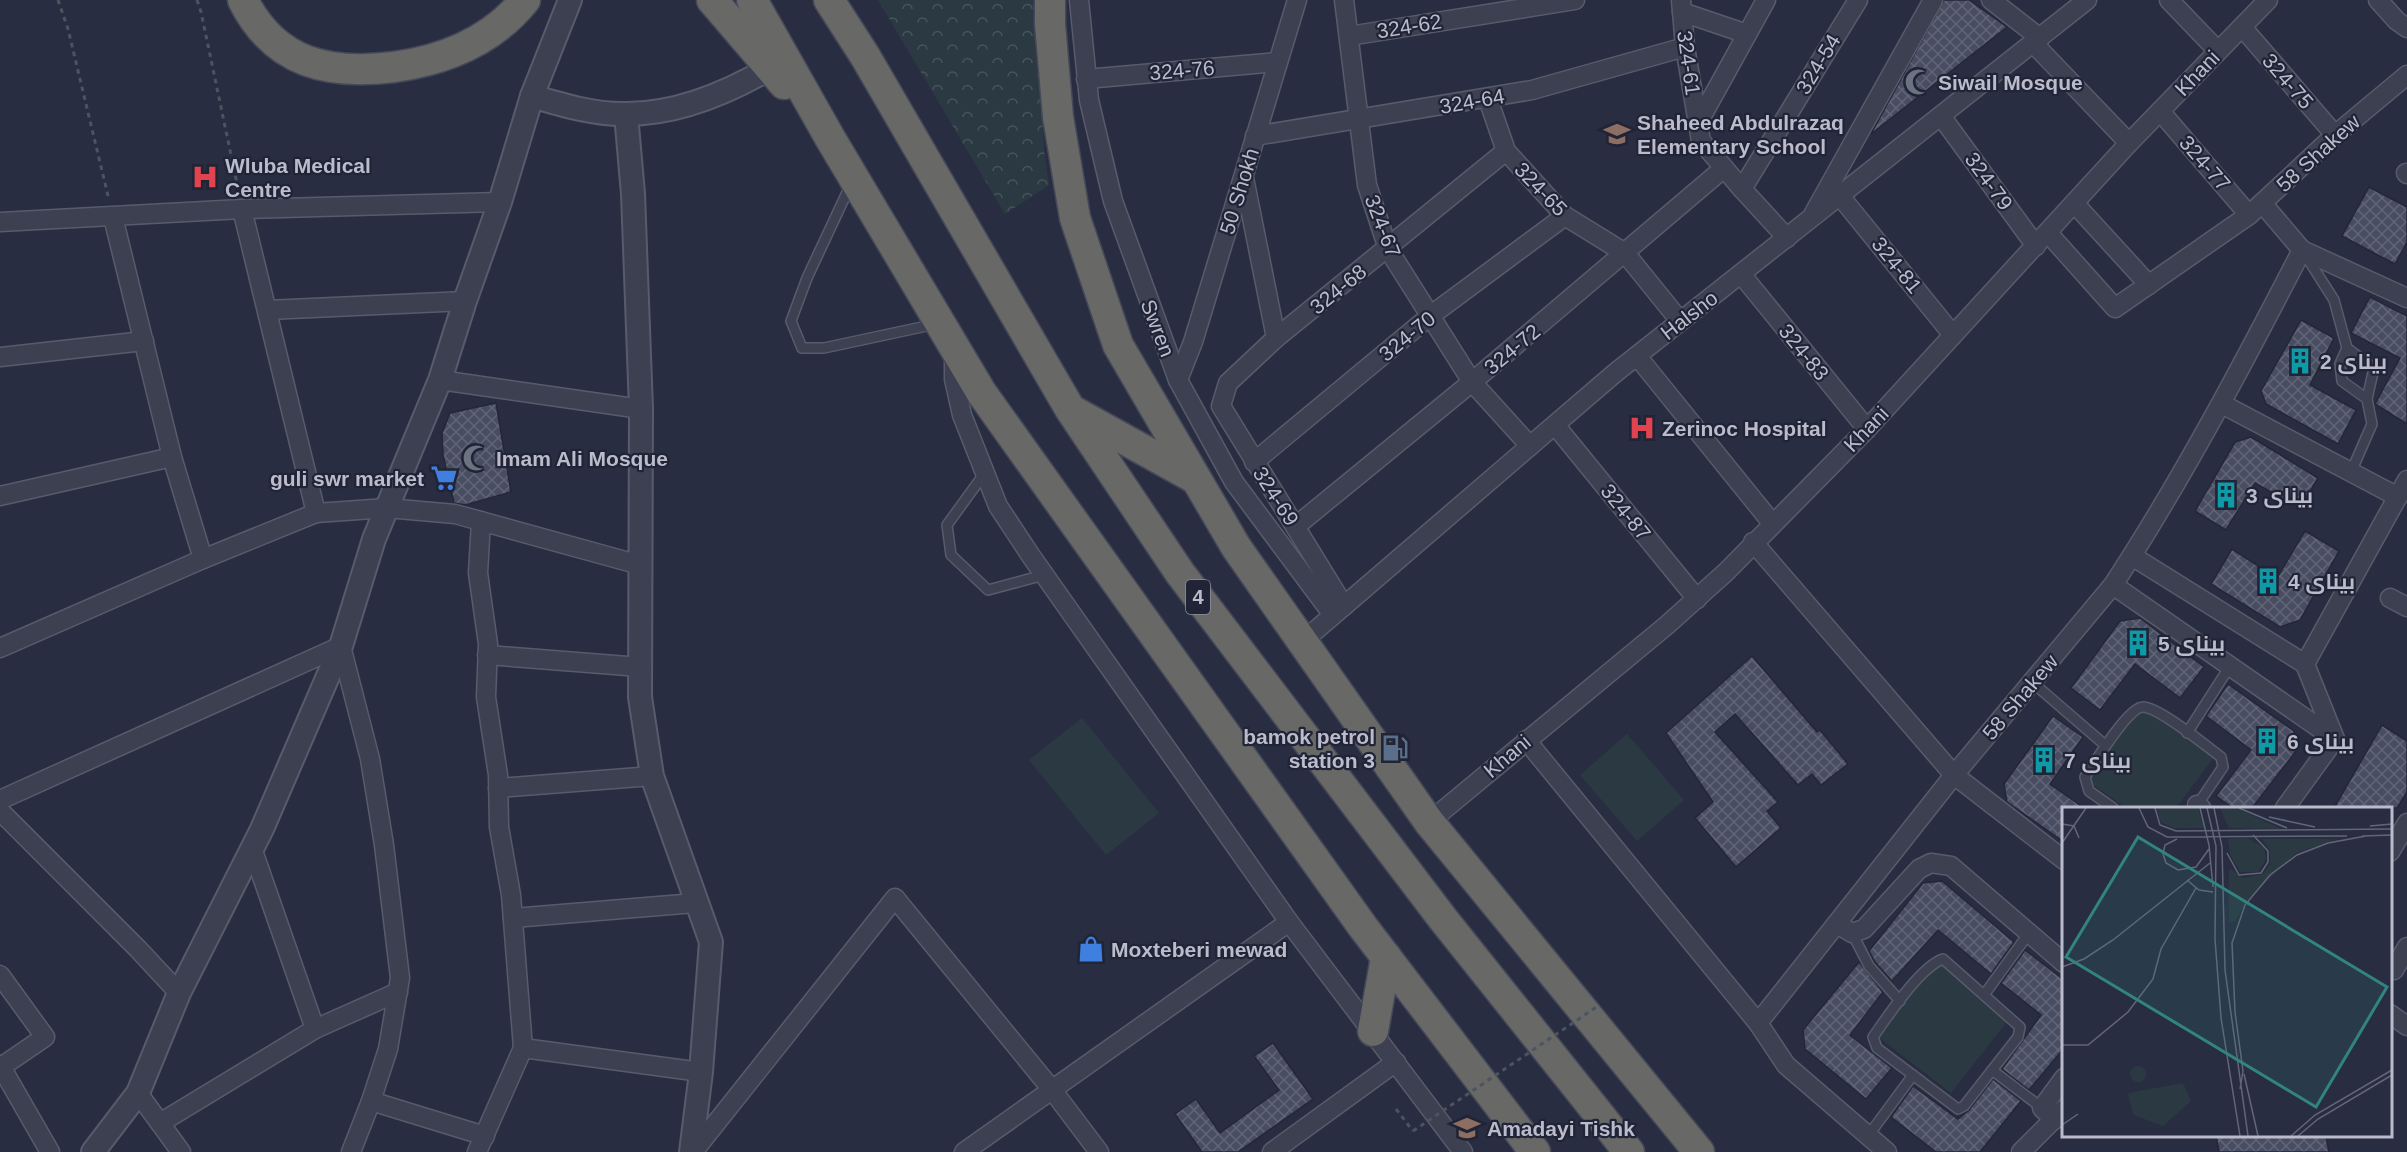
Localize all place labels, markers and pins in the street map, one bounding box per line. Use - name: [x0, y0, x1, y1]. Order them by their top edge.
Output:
- mosque icon: Siwail Mosque: [1903, 67, 1933, 97]
- place label: Siwail Mosque: [1938, 71, 2083, 94]
- place label: Shaheed Abdulrazaq Elementary School: [1637, 111, 1844, 158]
- school or university icon: Shaheed Abdulrazaq Elementary School: [1602, 119, 1632, 149]
- place label: Wluba Medical Centre: [225, 154, 371, 201]
- hospital icon: Wluba Medical Centre: [190, 162, 220, 192]
- building icon: بيناى 2: [2285, 346, 2315, 376]
- place label: بيناى 2: [2320, 350, 2387, 374]
- hospital icon: Zerinoc Hospital: [1627, 413, 1657, 443]
- place label: Zerinoc Hospital: [1662, 417, 1827, 440]
- mosque icon: Imam Ali Mosque: [461, 443, 491, 473]
- place label: Imam Ali Mosque: [496, 447, 668, 470]
- supermarket icon: guli swr market: [429, 463, 459, 493]
- place label: guli swr market: [270, 467, 424, 490]
- building icon: بيناى 3: [2211, 480, 2241, 510]
- place label: بيناى 3: [2246, 484, 2313, 508]
- building icon: بيناى 4: [2253, 566, 2283, 596]
- place label: بيناى 4: [2288, 570, 2355, 594]
- building icon: بيناى 5: [2123, 628, 2153, 658]
- place label: بيناى 5: [2158, 632, 2225, 656]
- place label: bamok petrol station 3: [1243, 725, 1375, 772]
- building icon: بيناى 6: [2252, 726, 2282, 756]
- place label: بيناى 6: [2287, 730, 2354, 754]
- fuel station icon: bamok petrol station 3: [1380, 733, 1410, 763]
- building icon: بيناى 7: [2029, 745, 2059, 775]
- place label: بيناى 7: [2064, 749, 2131, 773]
- shop icon: Moxteberi mewad: [1076, 934, 1106, 964]
- place label: Moxteberi mewad: [1111, 938, 1287, 961]
- school or university icon: Amadayi Tishk: [1452, 1113, 1482, 1143]
- place label: Amadayi Tishk: [1487, 1117, 1635, 1140]

